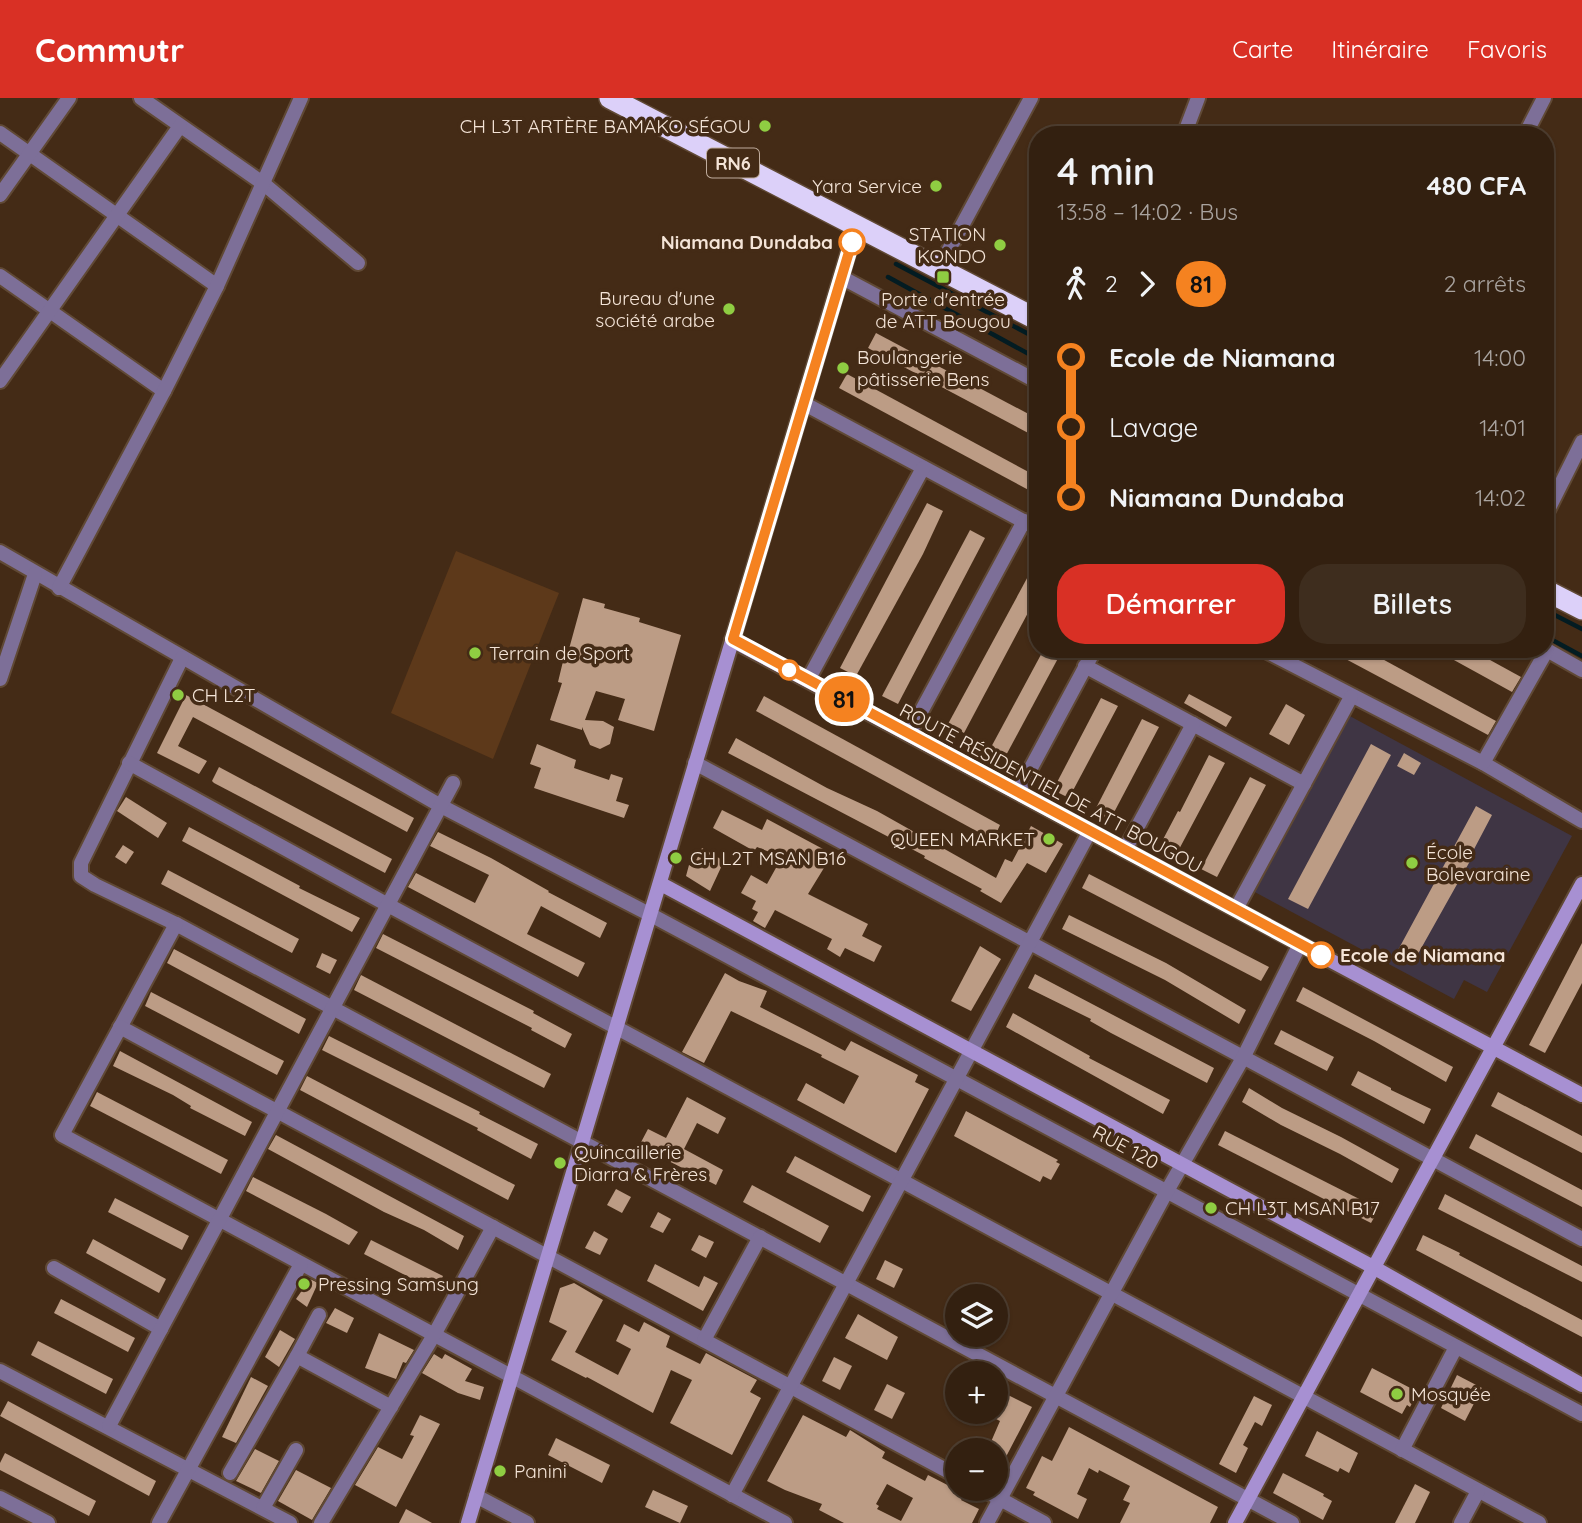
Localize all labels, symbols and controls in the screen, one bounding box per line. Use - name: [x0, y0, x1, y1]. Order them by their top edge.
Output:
- text: Commutr: [35, 29, 184, 70]
- text: Carte: [1232, 34, 1293, 64]
- text: Itinéraire: [1331, 34, 1429, 64]
- text: Favoris: [1467, 34, 1547, 64]
- place label: CH L3T ARTÈRE BAMAKO SÉGOU: [460, 114, 751, 138]
- marker: CH L3T ARTÈRE BAMAKO SÉGOU: [757, 118, 773, 134]
- text: 4 min: [1057, 147, 1155, 195]
- road number: RN6: [707, 149, 759, 178]
- text: 480 CFA: [1427, 169, 1526, 202]
- place label: Yara Service: [812, 174, 922, 198]
- marker: Yara Service: [928, 178, 944, 194]
- text: 13:58 – 14:02 · Bus: [1057, 197, 1238, 226]
- place label: STATION KONDO: [909, 222, 986, 268]
- marker: Niamana Dundaba: [839, 229, 865, 255]
- place label: Niamana Dundaba: [661, 230, 833, 254]
- marker: STATION KONDO: [992, 237, 1008, 253]
- icon: walk: [1057, 265, 1095, 303]
- icon: forward: [1128, 265, 1166, 303]
- marker: Porte d'entrée de ATT Bougou: [935, 269, 951, 285]
- text: 2: [1105, 269, 1118, 298]
- text: 81: [1190, 269, 1212, 299]
- text: 2 arrêts: [1444, 269, 1526, 298]
- place label: Bureau d'une société arabe: [595, 286, 715, 332]
- place label: Porte d'entrée de ATT Bougou: [875, 287, 1011, 333]
- marker: Bureau d'une société arabe: [721, 301, 737, 317]
- text: Ecole de Niamana: [1109, 341, 1336, 374]
- text: 14:00: [1474, 343, 1526, 372]
- place label: Boulangerie pâtisserie Bens: [857, 345, 989, 391]
- marker: Boulangerie pâtisserie Bens: [835, 360, 851, 376]
- text: Lavage: [1109, 411, 1198, 444]
- text: 14:01: [1479, 413, 1526, 442]
- text: Niamana Dundaba: [1109, 481, 1345, 514]
- text: 14:02: [1475, 483, 1526, 512]
- button: Démarrer: [1057, 564, 1285, 644]
- button: Billets: [1299, 564, 1526, 644]
- place label: Terrain de Sport: [489, 641, 630, 665]
- marker: Terrain de Sport: [467, 645, 483, 661]
- unlabelled marker: [779, 660, 799, 680]
- line badge: 81: [812, 676, 876, 722]
- place label: CH L2T: [192, 683, 255, 707]
- text: 81: [833, 684, 855, 714]
- marker: CH L2T: [170, 687, 186, 703]
- street label: ROUTE RÉSIDENTIEL DE ATT BOUGOU: [896, 698, 1206, 878]
- place label: QUEEN MARKET: [890, 827, 1035, 851]
- marker: QUEEN MARKET: [1041, 831, 1057, 847]
- place label: École Bolevaraine: [1426, 840, 1531, 886]
- place label: CH L2T MSAN B16: [690, 846, 846, 870]
- marker: CH L2T MSAN B16: [668, 850, 684, 866]
- marker: École Bolevaraine: [1404, 855, 1420, 871]
- marker: Ecole de Niamana: [1308, 942, 1334, 968]
- place label: Ecole de Niamana: [1340, 943, 1506, 967]
- street label: RUE 120: [1089, 1120, 1163, 1174]
- place label: Quincaillerie Diarra & Frères: [574, 1140, 707, 1186]
- marker: Quincaillerie Diarra & Frères: [552, 1155, 568, 1171]
- place label: CH L3T MSAN B17: [1225, 1196, 1380, 1220]
- marker: CH L3T MSAN B17: [1203, 1200, 1219, 1216]
- place label: Pressing Samsung: [318, 1272, 479, 1296]
- marker: Pressing Samsung: [296, 1276, 312, 1292]
- map controls: [945, 1284, 1008, 1501]
- button: layers: [945, 1284, 1008, 1347]
- button: +: [945, 1361, 1008, 1424]
- place label: Mosquée: [1411, 1382, 1491, 1406]
- marker: Mosquée: [1389, 1386, 1405, 1402]
- button: −: [945, 1438, 1008, 1501]
- place label: Panini: [514, 1459, 567, 1483]
- marker: Panini: [492, 1463, 508, 1479]

